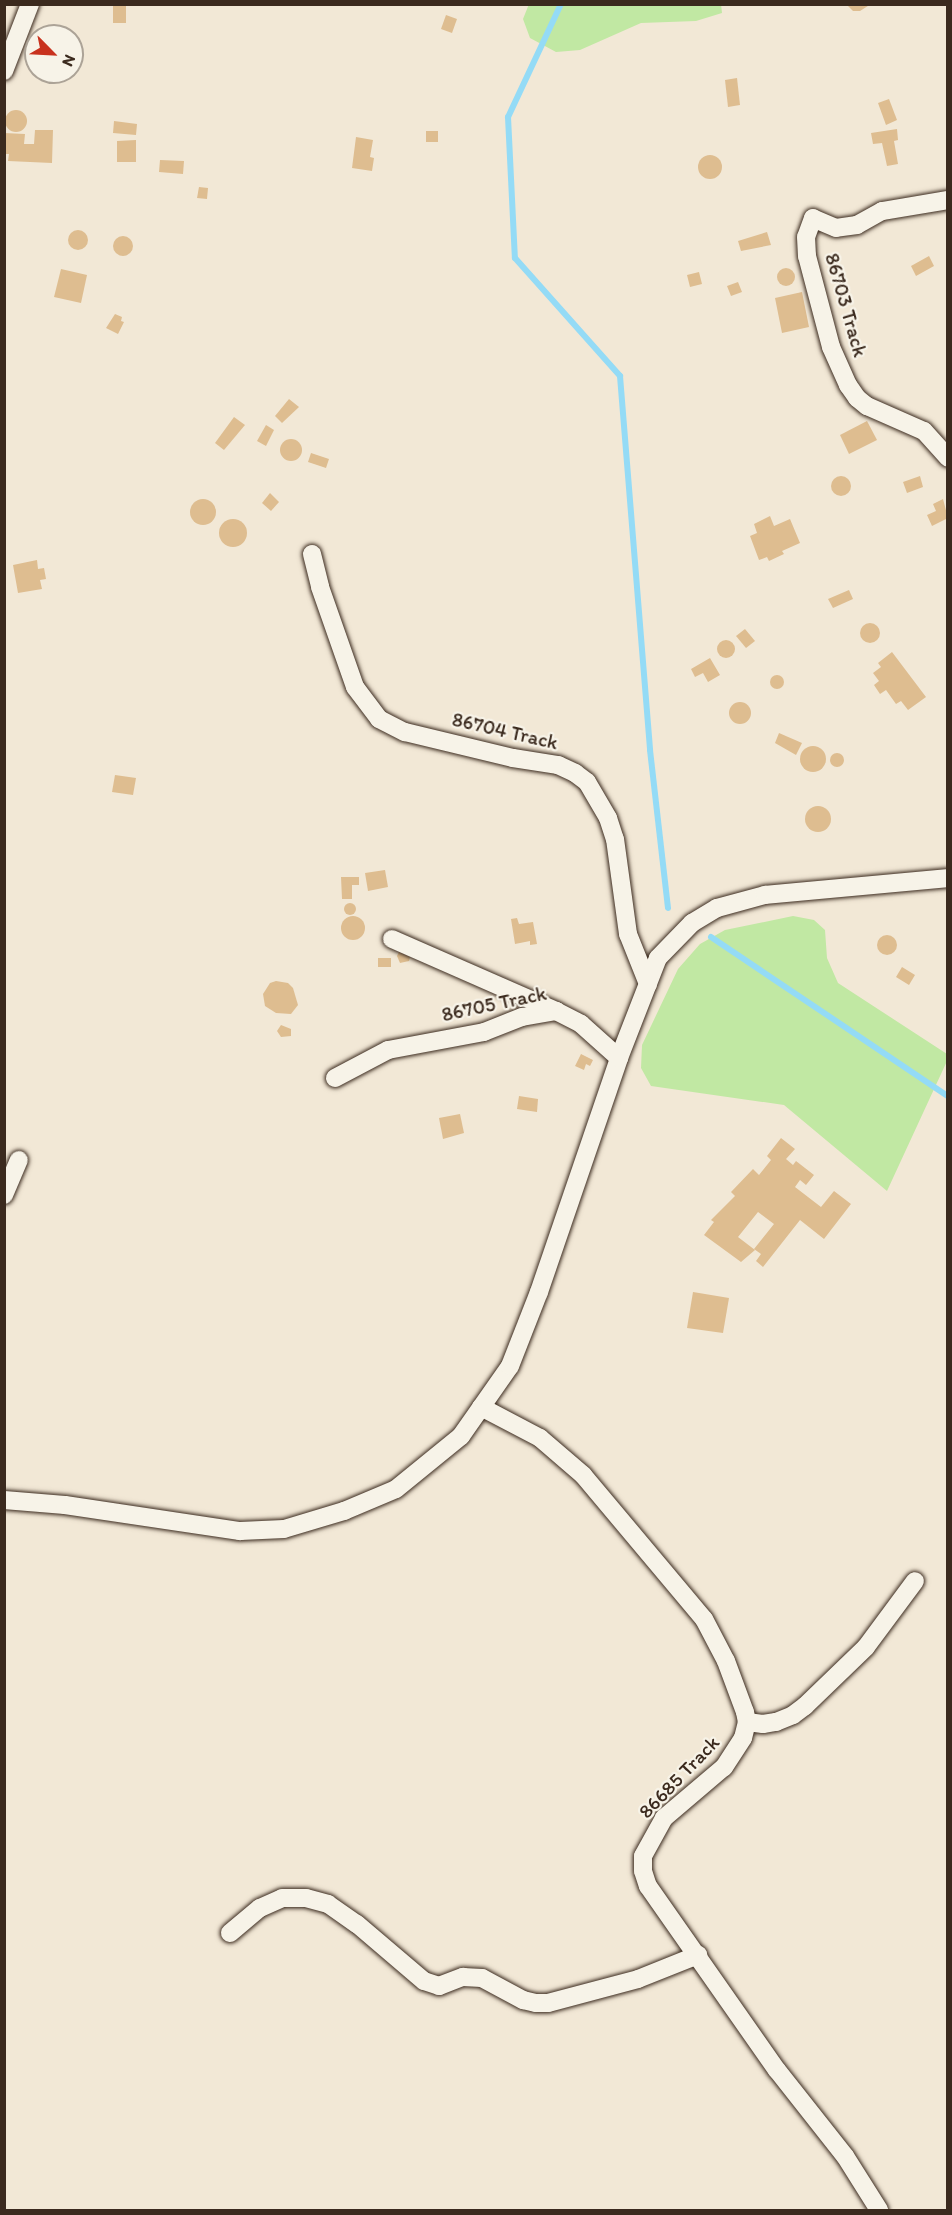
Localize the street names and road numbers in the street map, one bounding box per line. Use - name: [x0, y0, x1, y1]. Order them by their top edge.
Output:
- street label: 86703 Track: [820, 250, 872, 360]
- street label: 86704 Track: [450, 707, 560, 755]
- street label: 86705 Track: [439, 981, 549, 1027]
- street label: 86685 Track: [634, 1731, 724, 1823]

